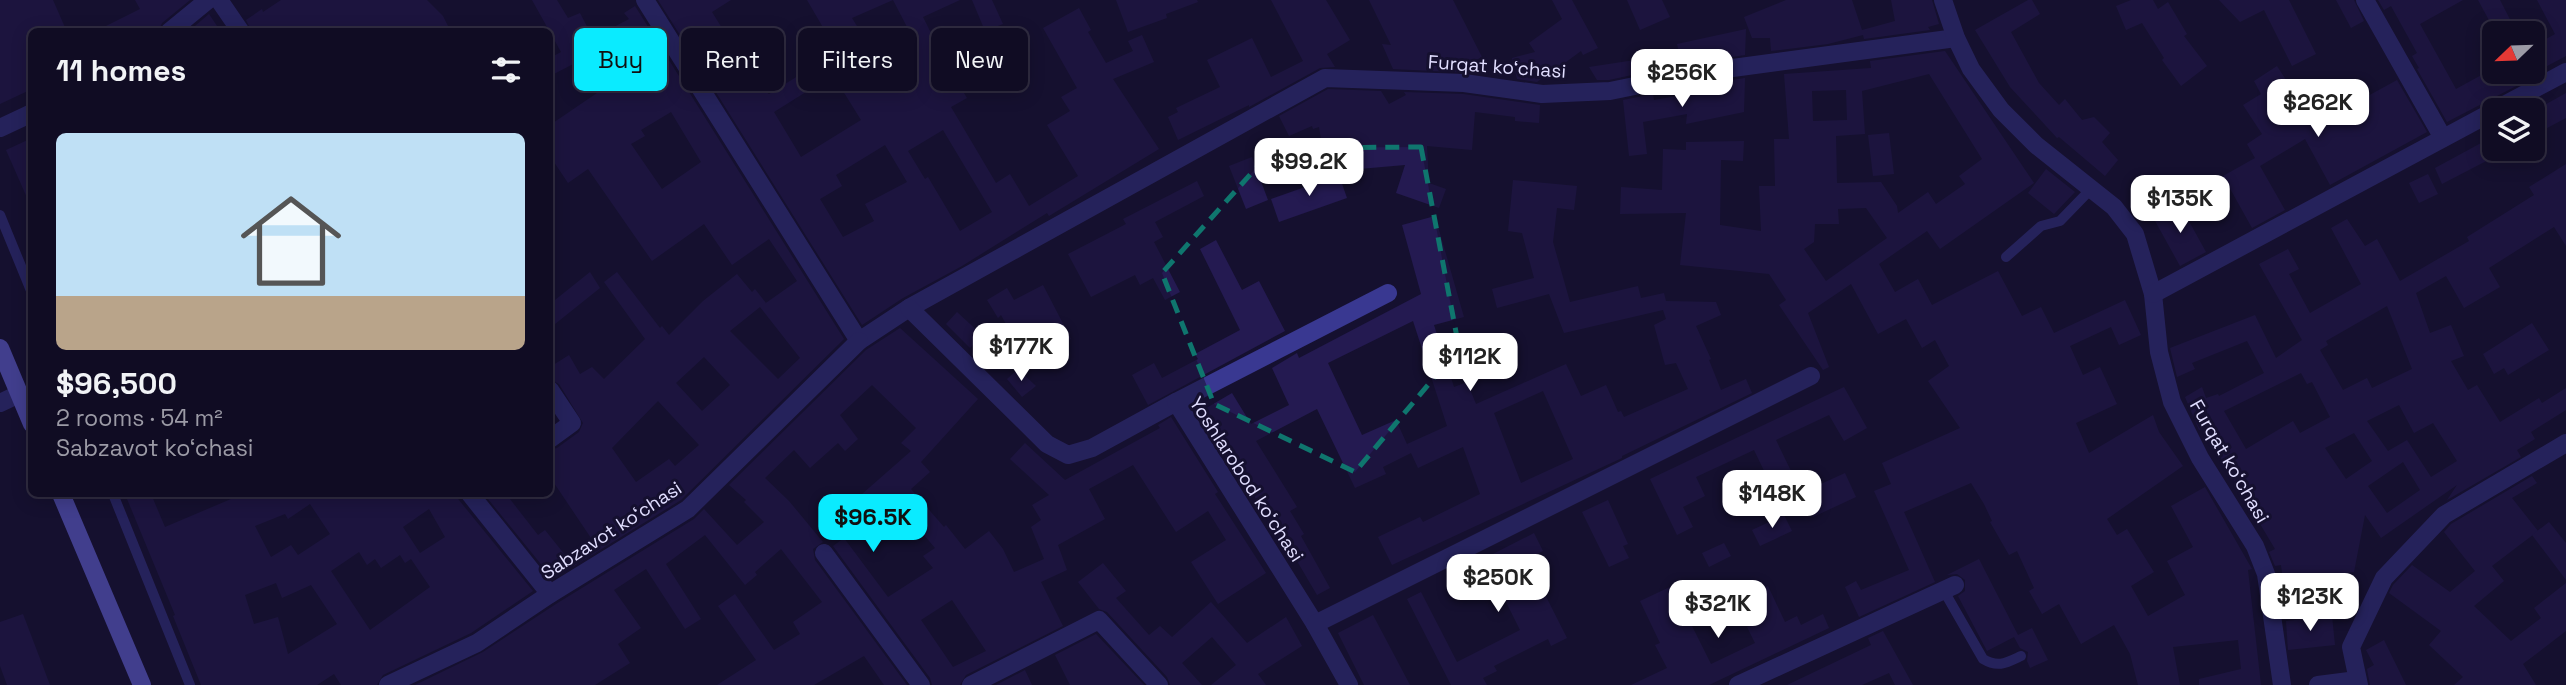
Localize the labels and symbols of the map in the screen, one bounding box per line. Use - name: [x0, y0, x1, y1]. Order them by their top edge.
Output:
- north arrow: [2482, 21, 2544, 84]
- street label: Furqat koʻchasi: [1427, 49, 1567, 84]
- pin: $256K: [1633, 50, 1731, 109]
- pin: $262K: [2269, 80, 2367, 139]
- pin: $99.2K: [1252, 138, 1366, 198]
- pin: $135K: [2131, 176, 2229, 235]
- pin: $177K: [972, 324, 1070, 383]
- pin: $112K: [1421, 334, 1519, 393]
- street label: Yoshlarobod koʻchasi: [1184, 392, 1309, 567]
- street label: Furqat koʻchasi: [2184, 395, 2275, 527]
- pin: $148K: [1723, 470, 1821, 530]
- street label: Sabzavot koʻchasi: [536, 476, 686, 585]
- pin: $96.5K: [816, 494, 930, 554]
- pin: $250K: [1449, 554, 1547, 614]
- pin: $123K: [2261, 574, 2359, 633]
- pin: $321K: [1669, 580, 1767, 640]

